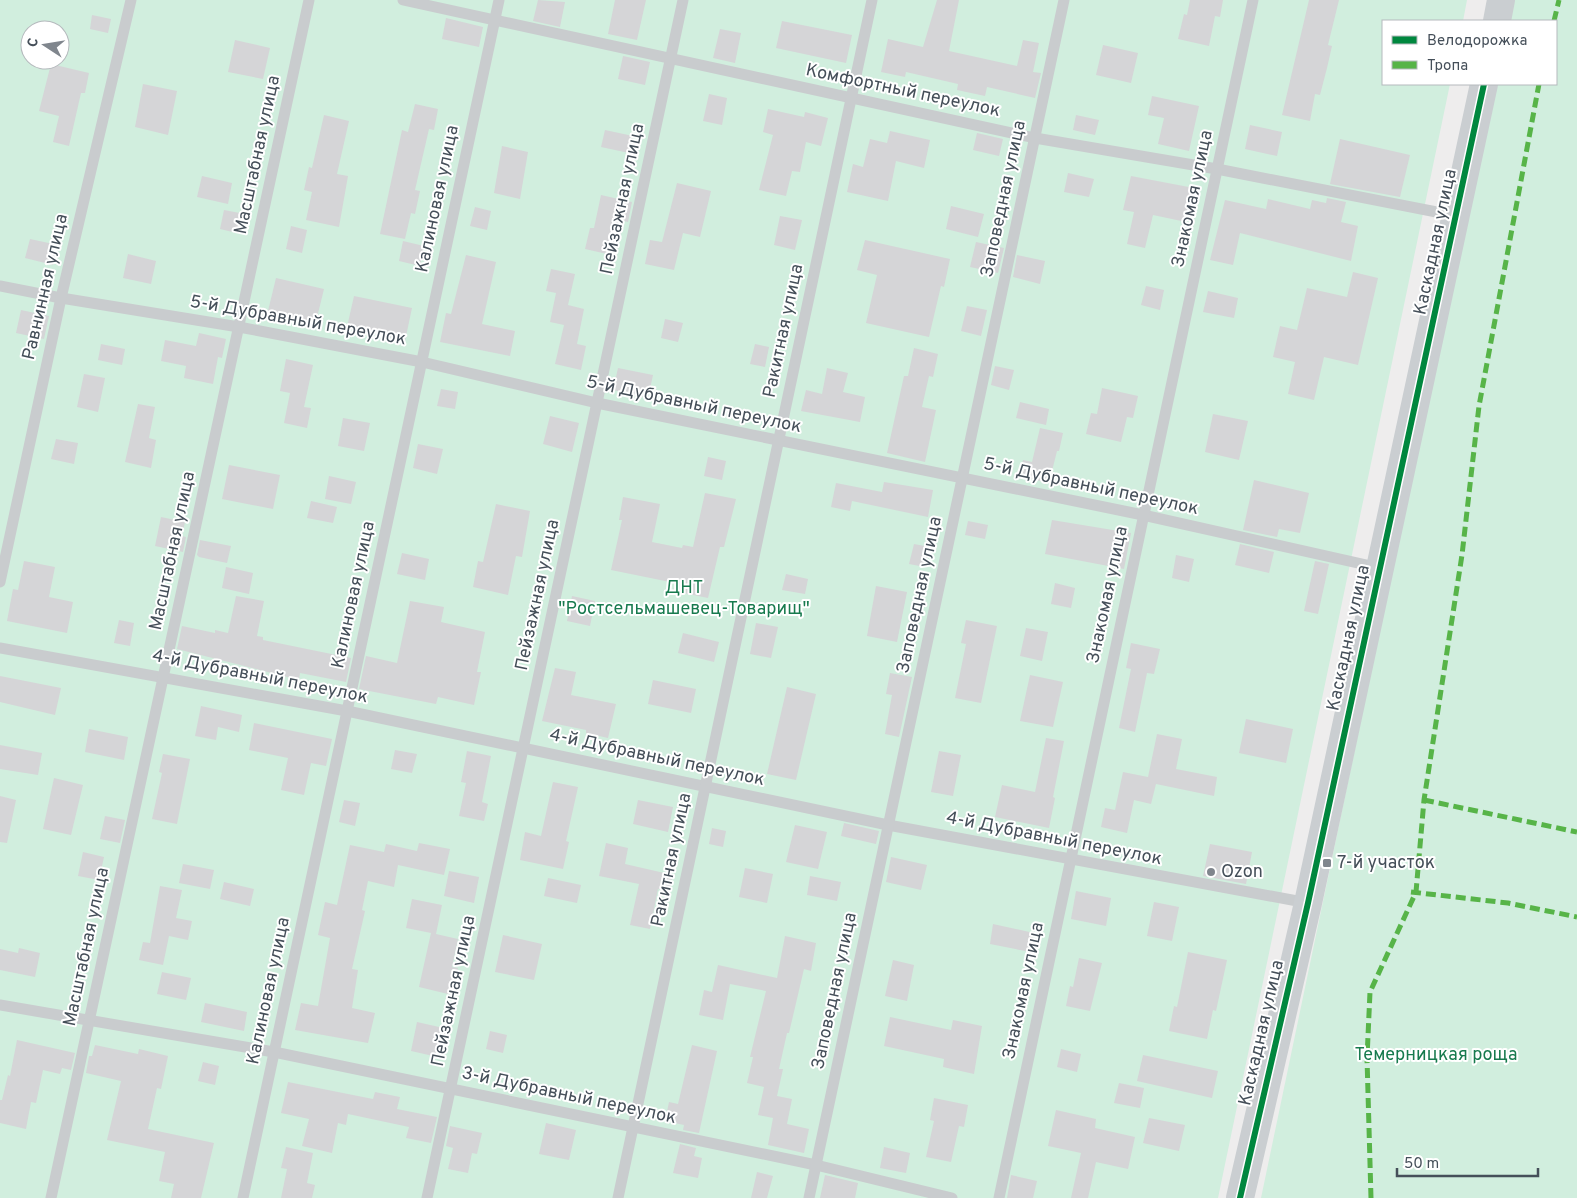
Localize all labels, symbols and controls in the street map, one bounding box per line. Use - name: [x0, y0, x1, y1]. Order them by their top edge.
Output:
- north arrow: [20, 20, 70, 70]
- legend: [1382, 20, 1557, 85]
- text: Велодорожка: [1427, 32, 1527, 51]
- text: С: [25, 36, 43, 49]
- text: Тропа: [1427, 57, 1468, 76]
- street label: Комфортный переулок: [804, 59, 1002, 123]
- street label: Масштабная улица: [230, 74, 286, 236]
- street label: Заповедная улица: [976, 118, 1032, 280]
- street label: Пейзажная улица: [596, 121, 650, 277]
- street label: Калиновая улица: [411, 123, 465, 275]
- street label: Знакомая улица: [1167, 128, 1219, 270]
- street label: Каскадная улица: [1409, 167, 1463, 317]
- street label: Равнинная улица: [18, 212, 74, 362]
- street label: Ракитная улица: [759, 262, 809, 400]
- street label: 5-й Дубравный переулок: [188, 291, 408, 351]
- street label: 5-й Дубравный переулок: [584, 371, 804, 439]
- street label: 5-й Дубравный переулок: [981, 453, 1201, 521]
- street label: Масштабная улица: [145, 470, 201, 632]
- street label: Заповедная улица: [892, 514, 948, 676]
- street label: Пейзажная улица: [511, 517, 565, 673]
- street label: Калиновая улица: [327, 519, 381, 671]
- street label: Знакомая улица: [1082, 524, 1134, 666]
- street label: Каскадная улица: [1322, 563, 1376, 713]
- park label: ДНТ "Ростсельмашевец-Товарищ": [558, 577, 810, 621]
- street label: 4-й Дубравный переулок: [150, 645, 370, 709]
- street label: 4-й Дубравный переулок: [547, 724, 767, 792]
- street label: Ракитная улица: [647, 791, 697, 929]
- street label: 4-й Дубравный переулок: [944, 807, 1164, 871]
- place label: 7-й участок: [1337, 852, 1435, 875]
- marker: 7-й участок: [1321, 857, 1333, 869]
- place label: Ozon: [1221, 861, 1263, 884]
- street label: Масштабная улица: [59, 866, 115, 1028]
- marker: Ozon: [1205, 866, 1217, 878]
- street label: Заповедная улица: [807, 910, 863, 1072]
- street label: Пейзажная улица: [427, 913, 481, 1069]
- street label: Калиновая улица: [242, 915, 296, 1067]
- street label: Знакомая улица: [998, 920, 1050, 1062]
- street label: Каскадная улица: [1234, 958, 1290, 1108]
- park label: Темерницкая роща: [1354, 1044, 1518, 1067]
- street label: 3-й Дубравный переулок: [460, 1062, 678, 1130]
- scale bar: [1397, 1146, 1538, 1178]
- text: 50 m: [1404, 1155, 1439, 1174]

